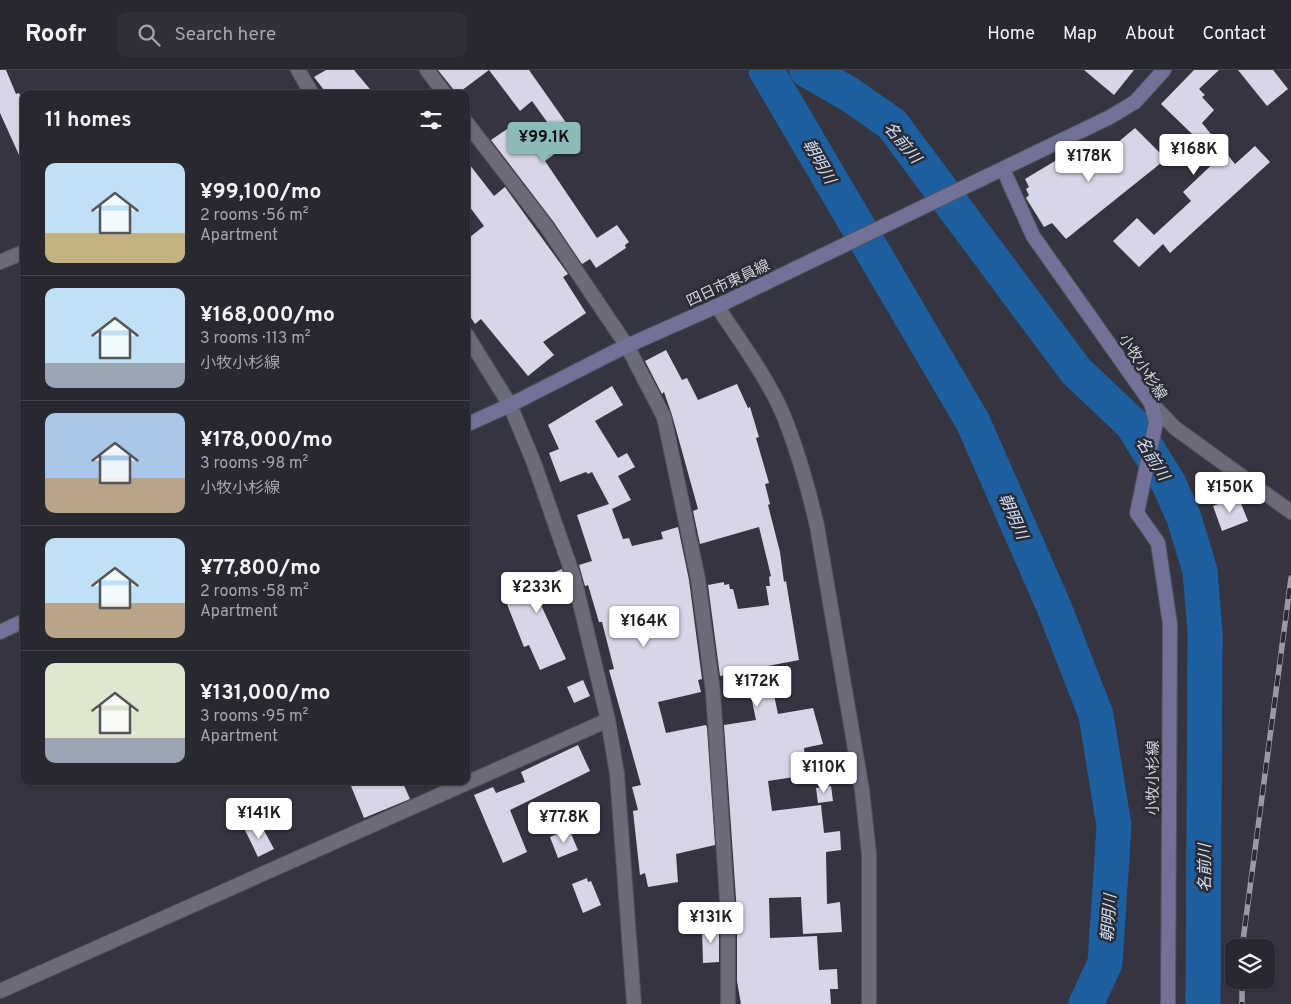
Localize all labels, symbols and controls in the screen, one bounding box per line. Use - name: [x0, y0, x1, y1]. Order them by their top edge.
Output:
- search box: [117, 12, 467, 57]
- text: Roofr: [25, 20, 87, 50]
- icon: search: [135, 21, 163, 49]
- text: Search here: [175, 23, 276, 47]
- text: Home: [987, 23, 1035, 46]
- text: Map: [1063, 23, 1097, 46]
- text: About: [1125, 23, 1174, 46]
- text: Contact: [1202, 23, 1266, 46]
- icon: filters: [417, 106, 445, 134]
- text: 11 homes: [45, 107, 132, 134]
- water label: 名前川: [878, 118, 926, 170]
- pin: ¥99.1K: [503, 122, 585, 164]
- text: ¥99.1K: [519, 128, 569, 148]
- pin: ¥168K: [1159, 134, 1229, 176]
- water label: 朝明川: [798, 136, 840, 190]
- pin: ¥178K: [1054, 140, 1124, 183]
- text: ¥168K: [1170, 140, 1218, 160]
- text: ¥178K: [1066, 147, 1112, 167]
- text: ¥99,100/mo: [200, 179, 321, 206]
- icon: home: [85, 183, 145, 243]
- text: 2 rooms · 56 m²: [200, 206, 309, 226]
- text: Apartment: [200, 226, 278, 246]
- street label: 四日市東員線: [684, 257, 773, 312]
- text: ¥168,000/mo: [200, 302, 335, 329]
- icon: home: [85, 308, 145, 368]
- text: 3 rooms · 113 m²: [200, 329, 311, 349]
- street label: 小牧小杉線: [1113, 331, 1171, 404]
- text: 小牧小杉線: [200, 354, 280, 374]
- text: ¥178,000/mo: [200, 427, 333, 454]
- icon: home: [85, 433, 145, 493]
- water label: 名前川: [1130, 433, 1174, 486]
- text: 3 rooms · 98 m²: [200, 454, 308, 474]
- pin: ¥150K: [1195, 472, 1265, 514]
- text: ¥150K: [1206, 478, 1254, 498]
- text: 小牧小杉線: [200, 479, 280, 499]
- water label: 朝明川: [993, 491, 1032, 545]
- text: ¥77,800/mo: [200, 555, 321, 582]
- icon: home: [85, 558, 145, 618]
- pin: ¥233K: [502, 572, 572, 614]
- text: ¥233K: [512, 578, 562, 598]
- text: 2 rooms · 58 m²: [200, 582, 309, 602]
- text: Apartment: [200, 602, 278, 622]
- pin: ¥164K: [609, 606, 679, 648]
- text: ¥164K: [620, 612, 668, 632]
- pin: ¥172K: [722, 666, 792, 708]
- text: ¥172K: [734, 672, 780, 692]
- text: ¥131,000/mo: [200, 680, 331, 707]
- icon: home: [85, 683, 145, 743]
- text: 3 rooms · 95 m²: [200, 707, 308, 727]
- text: Apartment: [200, 727, 278, 747]
- street label: 小牧小杉線: [1144, 740, 1164, 816]
- pin: ¥110K: [789, 752, 859, 794]
- text: ¥110K: [802, 758, 846, 778]
- pin: ¥141K: [224, 798, 294, 840]
- pin: ¥77.8K: [523, 802, 605, 844]
- text: ¥141K: [237, 804, 281, 824]
- text: ¥77.8K: [539, 808, 589, 828]
- water label: 名前川: [1196, 842, 1216, 892]
- water label: 朝明川: [1098, 892, 1122, 943]
- pin: ¥131K: [676, 902, 746, 944]
- text: ¥131K: [689, 908, 733, 928]
- map controls: [1225, 939, 1275, 989]
- button: layers: [1225, 939, 1275, 989]

